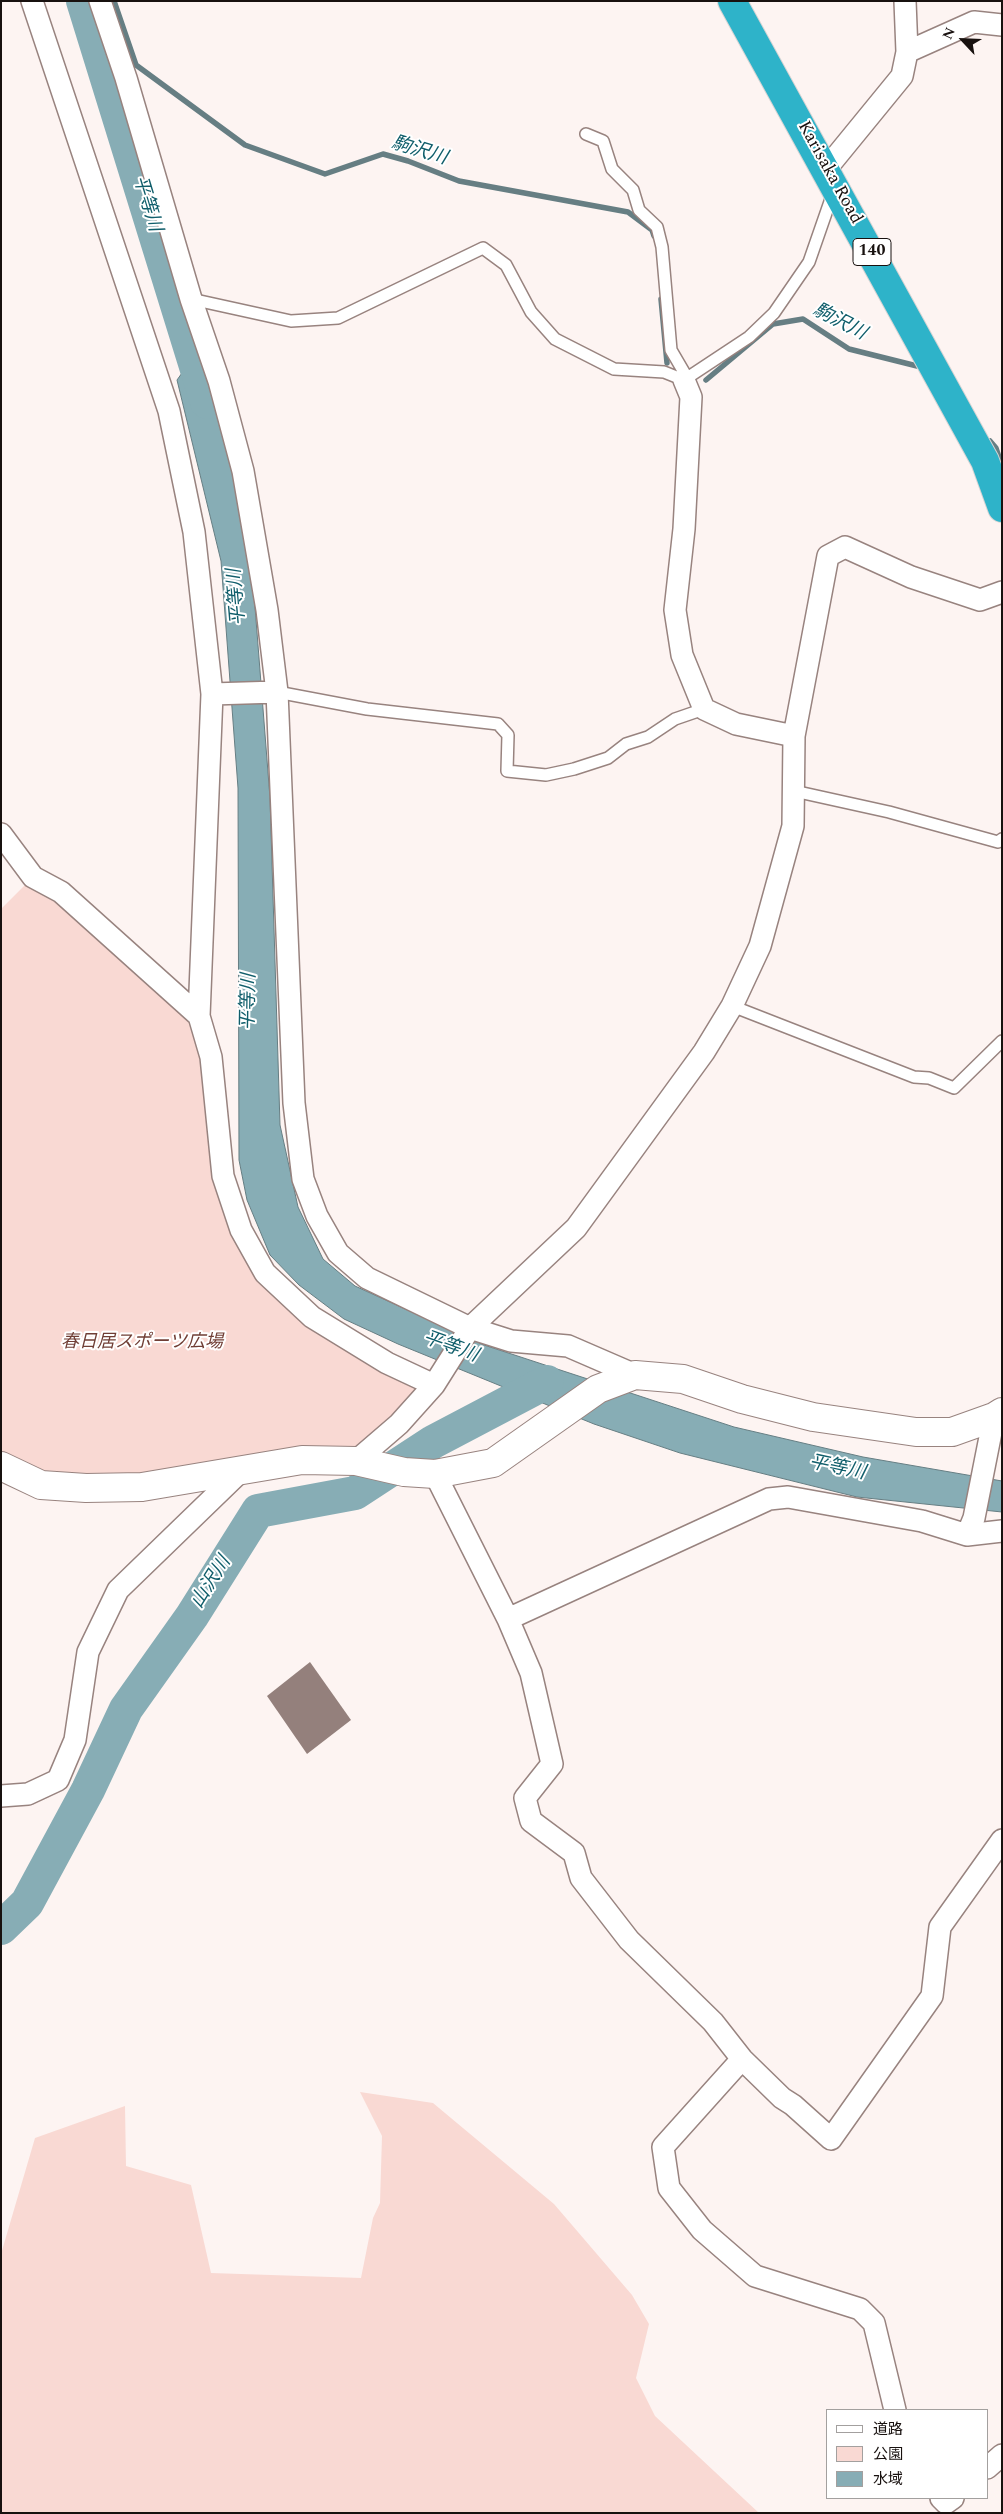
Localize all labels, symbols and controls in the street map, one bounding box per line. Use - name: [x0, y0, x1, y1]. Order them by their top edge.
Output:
- north arrow: [938, 15, 988, 65]
- text: N: [937, 24, 961, 43]
- street label: Karisaka Road: [792, 118, 866, 228]
- water label: 駒沢川: [388, 133, 450, 171]
- water label: 平等川: [127, 173, 165, 235]
- road number: 140: [853, 238, 891, 266]
- water label: 駒沢川: [808, 300, 870, 346]
- water label: 平等川: [224, 568, 252, 626]
- water label: 平等川: [238, 973, 262, 1031]
- water label: 平等川: [419, 1328, 481, 1368]
- park label: 春日居スポーツ広場: [61, 1332, 223, 1354]
- water label: 平等川: [807, 1452, 867, 1486]
- water label: 山沢川: [187, 1553, 237, 1613]
- legend: [826, 2409, 988, 2499]
- text: 道路: [873, 2418, 903, 2441]
- text: 公園: [873, 2443, 903, 2466]
- text: 水域: [873, 2468, 903, 2491]

